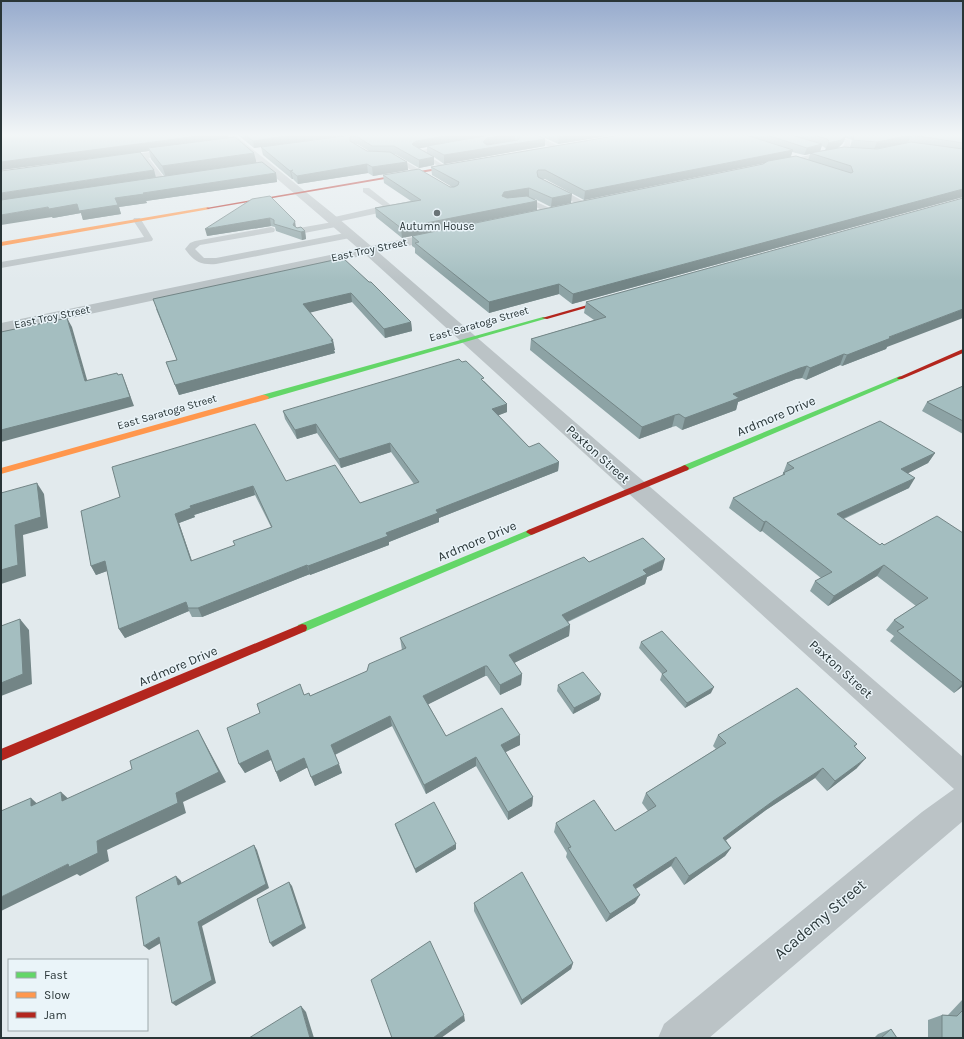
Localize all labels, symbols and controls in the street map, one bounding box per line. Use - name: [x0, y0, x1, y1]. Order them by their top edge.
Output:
- marker: Autumn House: [432, 208, 442, 218]
- place label: Autumn House: [400, 220, 475, 233]
- street label: East Troy Street: [330, 236, 408, 264]
- street label: East Troy Street: [13, 303, 91, 331]
- street label: East Saratoga Street: [428, 304, 530, 344]
- street label: East Saratoga Street: [116, 392, 218, 432]
- street label: Ardmore Drive: [734, 393, 818, 439]
- street label: Paxton Street: [563, 422, 633, 486]
- street label: Ardmore Drive: [435, 518, 519, 564]
- street label: Paxton Street: [806, 637, 876, 701]
- street label: Ardmore Drive: [136, 643, 220, 689]
- street label: Academy Street: [770, 875, 870, 963]
- legend: [8, 959, 148, 1031]
- text: Fast: [44, 968, 68, 982]
- text: Slow: [44, 988, 70, 1002]
- text: Jam: [44, 1008, 67, 1022]

